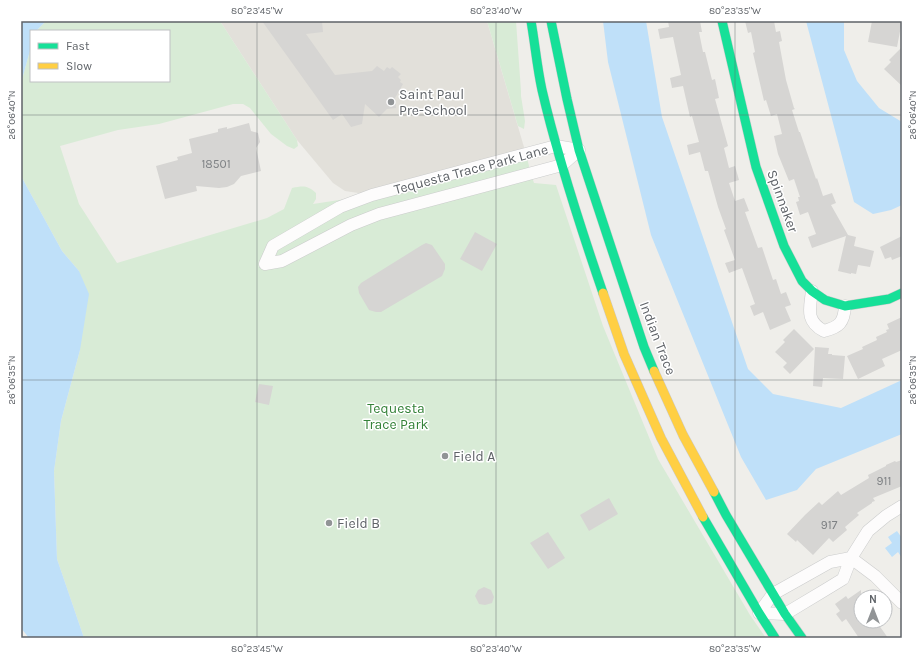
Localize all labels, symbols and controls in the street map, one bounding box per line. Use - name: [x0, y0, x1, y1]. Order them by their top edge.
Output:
- text: 80°23'45"W: [231, 5, 283, 17]
- text: 80°23'40"W: [470, 5, 522, 17]
- text: 80°23'35"W: [709, 5, 761, 17]
- legend: [30, 30, 170, 82]
- text: Fast: [66, 39, 90, 53]
- text: Slow: [66, 59, 92, 73]
- place label: Saint Paul Pre-School: [399, 86, 467, 119]
- text: 26°06'40"N: [6, 90, 18, 140]
- text: 26°06'40"N: [907, 90, 919, 140]
- marker: Saint Paul Pre-School: [386, 97, 396, 107]
- street label: Tequesta Trace Park Lane: [392, 141, 550, 198]
- house number: 18501: [201, 157, 231, 171]
- street label: Spinnaker: [763, 167, 802, 236]
- street label: Indian Trace: [636, 299, 679, 377]
- text: 26°06'35"N: [6, 355, 18, 405]
- text: 26°06'35"N: [907, 355, 919, 405]
- park label: Tequesta Trace Park: [364, 400, 429, 433]
- place label: Field A: [453, 448, 495, 465]
- marker: Field A: [440, 451, 450, 461]
- house number: 911: [877, 474, 891, 488]
- place label: Field B: [337, 515, 380, 532]
- marker: Field B: [324, 518, 334, 528]
- house number: 917: [821, 518, 838, 532]
- north arrow: [853, 589, 893, 629]
- text: N: [869, 593, 877, 606]
- text: 80°23'45"W: [231, 643, 283, 655]
- text: 80°23'40"W: [470, 643, 522, 655]
- text: 80°23'35"W: [709, 643, 761, 655]

